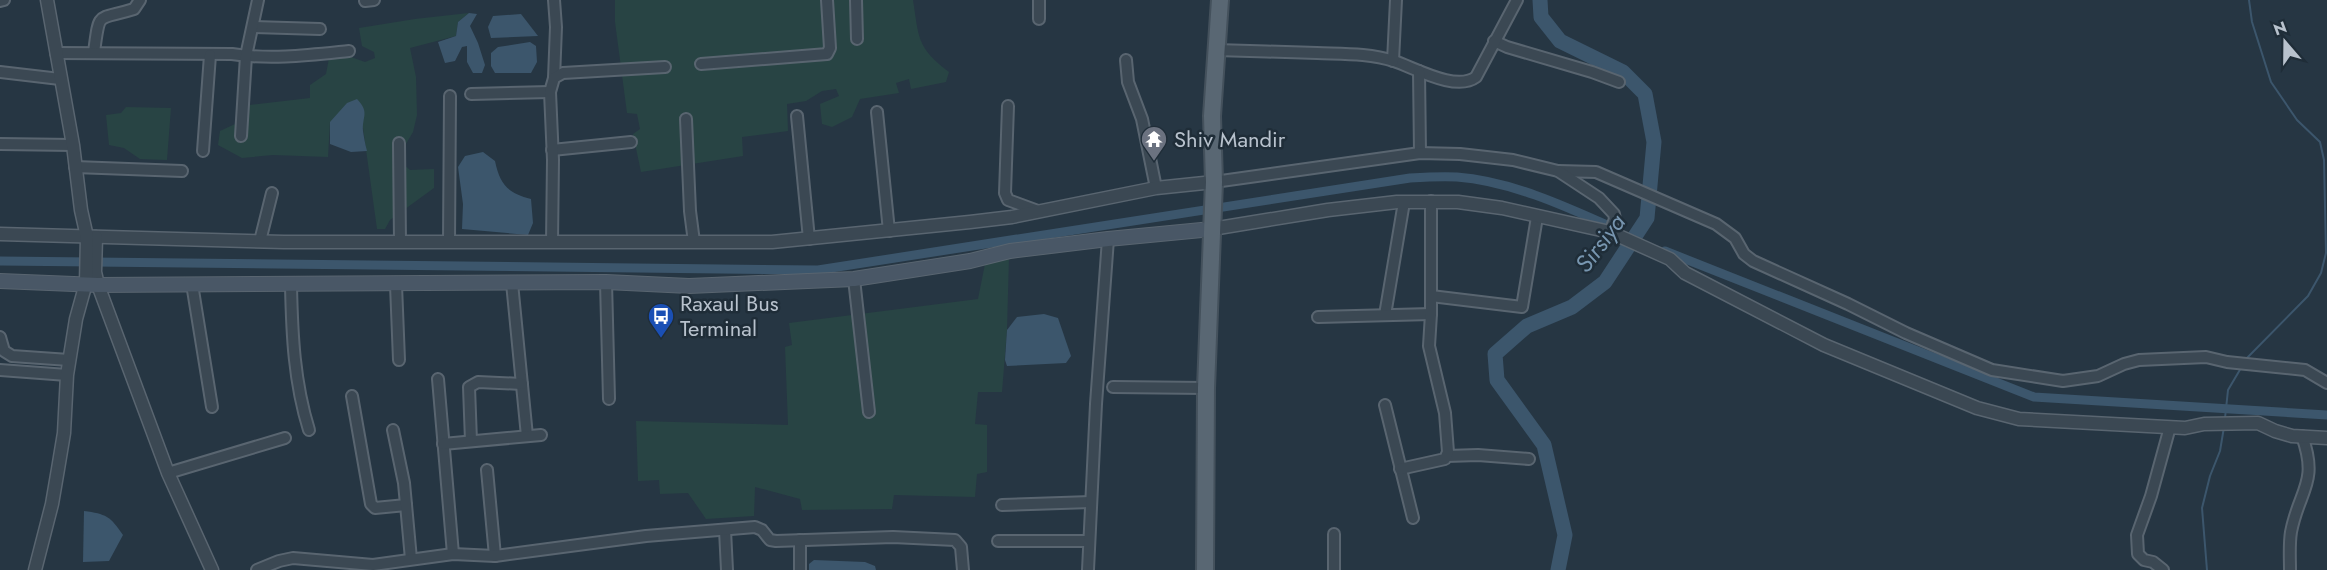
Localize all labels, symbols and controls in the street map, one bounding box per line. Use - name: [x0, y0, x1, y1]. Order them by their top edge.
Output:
- north arrow: [2255, 12, 2315, 72]
- text: N: [2270, 15, 2290, 41]
- place label: Shiv Mandir: [1174, 123, 1286, 155]
- temple icon: Shiv Mandir: [1139, 124, 1169, 162]
- water label: Sirsiya: [1566, 206, 1634, 280]
- place label: Raxaul Bus Terminal: [680, 287, 779, 344]
- bus stop icon: Raxaul Bus Terminal: [646, 301, 676, 339]

